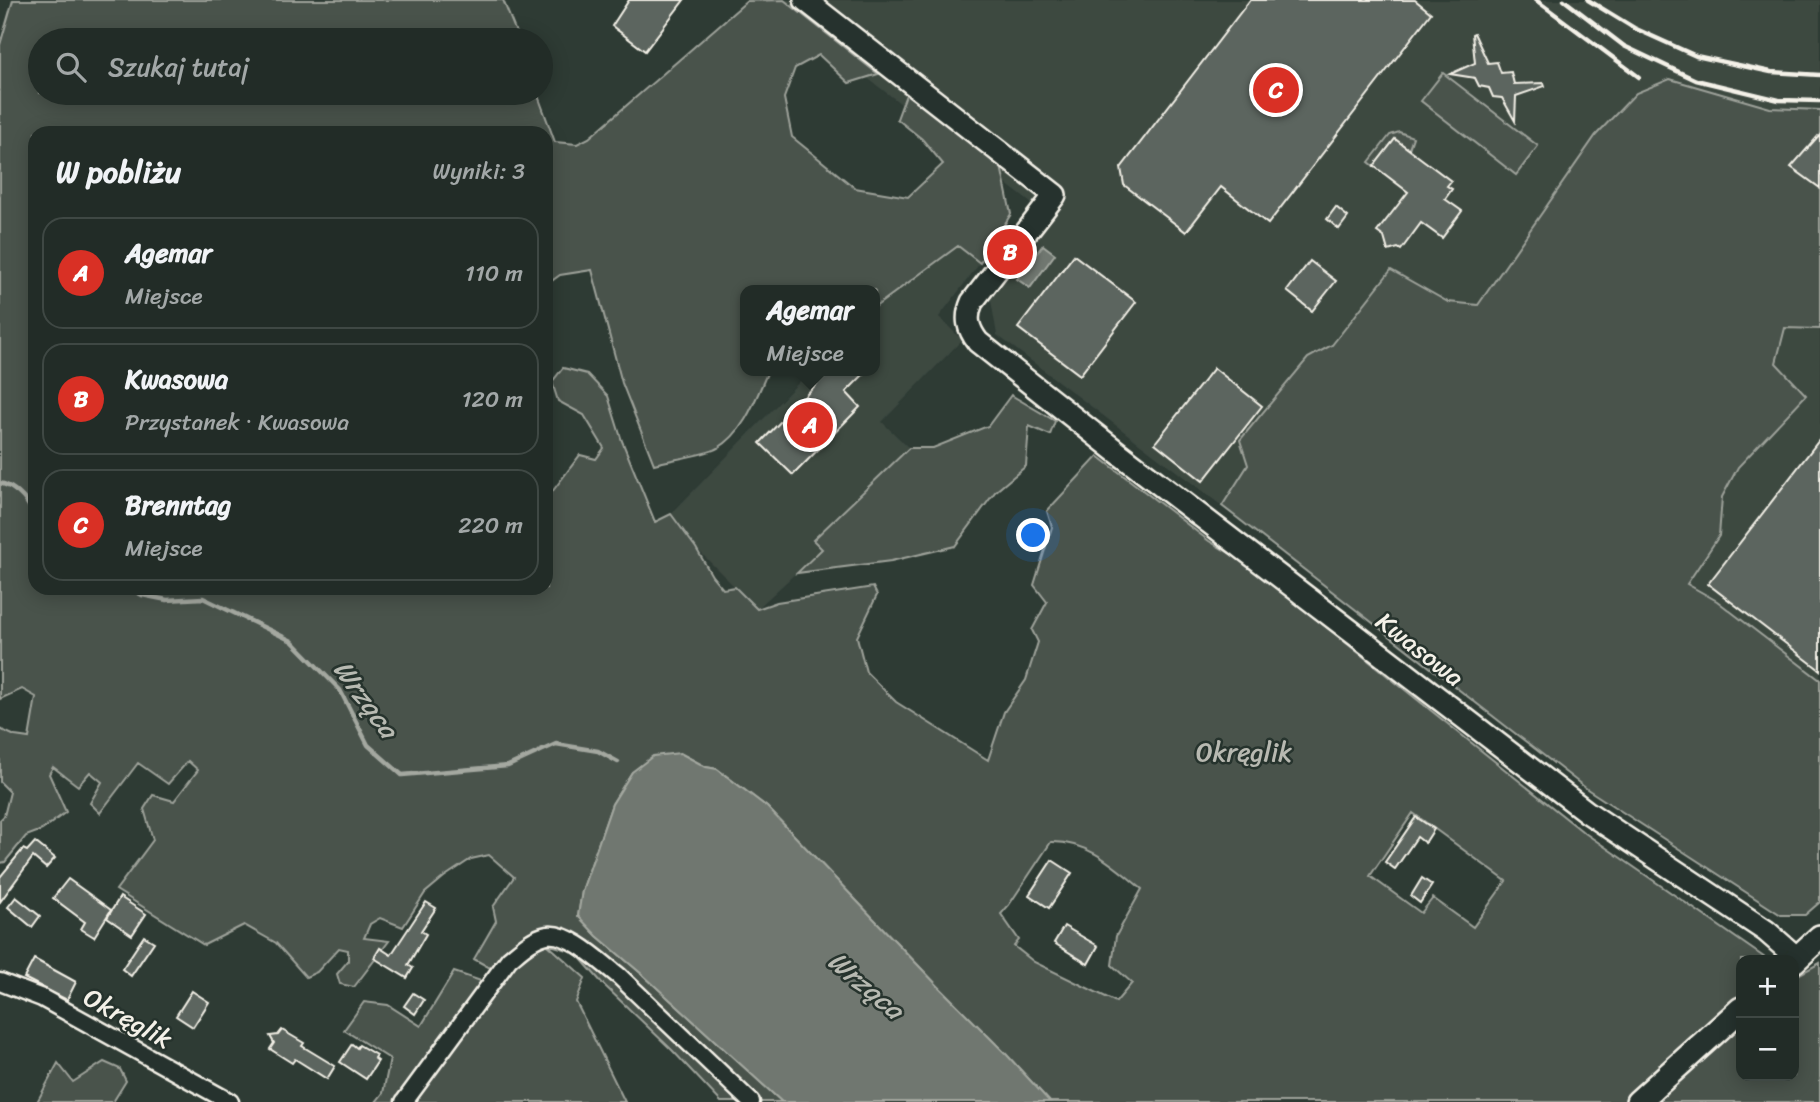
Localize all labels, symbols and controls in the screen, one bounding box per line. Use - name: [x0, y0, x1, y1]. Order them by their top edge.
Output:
- search box: [28, 28, 553, 105]
- text: Szukaj tutaj: [108, 44, 249, 90]
- icon: search: [52, 48, 90, 86]
- pin: C: [1253, 64, 1299, 116]
- text: W pobliżu: [56, 145, 181, 199]
- text: Wyniki: 3: [432, 151, 525, 192]
- pin: B: [987, 226, 1033, 278]
- text: Agemar: [125, 230, 212, 276]
- text: A: [73, 253, 89, 294]
- text: 110 m: [465, 253, 523, 294]
- text: Miejsce: [125, 276, 203, 317]
- popup: [740, 285, 880, 376]
- text: Agemar: [766, 287, 854, 333]
- text: Miejsce: [766, 333, 844, 374]
- text: Kwasowa: [125, 356, 228, 402]
- text: B: [74, 379, 88, 420]
- text: 120 m: [462, 379, 523, 420]
- pin: A: [787, 399, 833, 451]
- text: Przystanek · Kwasowa: [125, 402, 349, 443]
- text: Brenntag: [125, 482, 231, 528]
- text: C: [74, 505, 88, 546]
- text: 220 m: [458, 505, 523, 546]
- your location: [1016, 518, 1050, 552]
- text: Miejsce: [125, 528, 203, 569]
- street label: Kwasowa: [1365, 599, 1475, 699]
- water label: Wrząca: [320, 649, 413, 751]
- park label: Okręglik: [1196, 729, 1292, 775]
- water label: Wrząca: [816, 938, 917, 1033]
- map controls: [1736, 955, 1799, 1081]
- button: +: [1736, 955, 1799, 1018]
- street label: Okręglik: [75, 975, 181, 1062]
- button: −: [1736, 1018, 1799, 1081]

